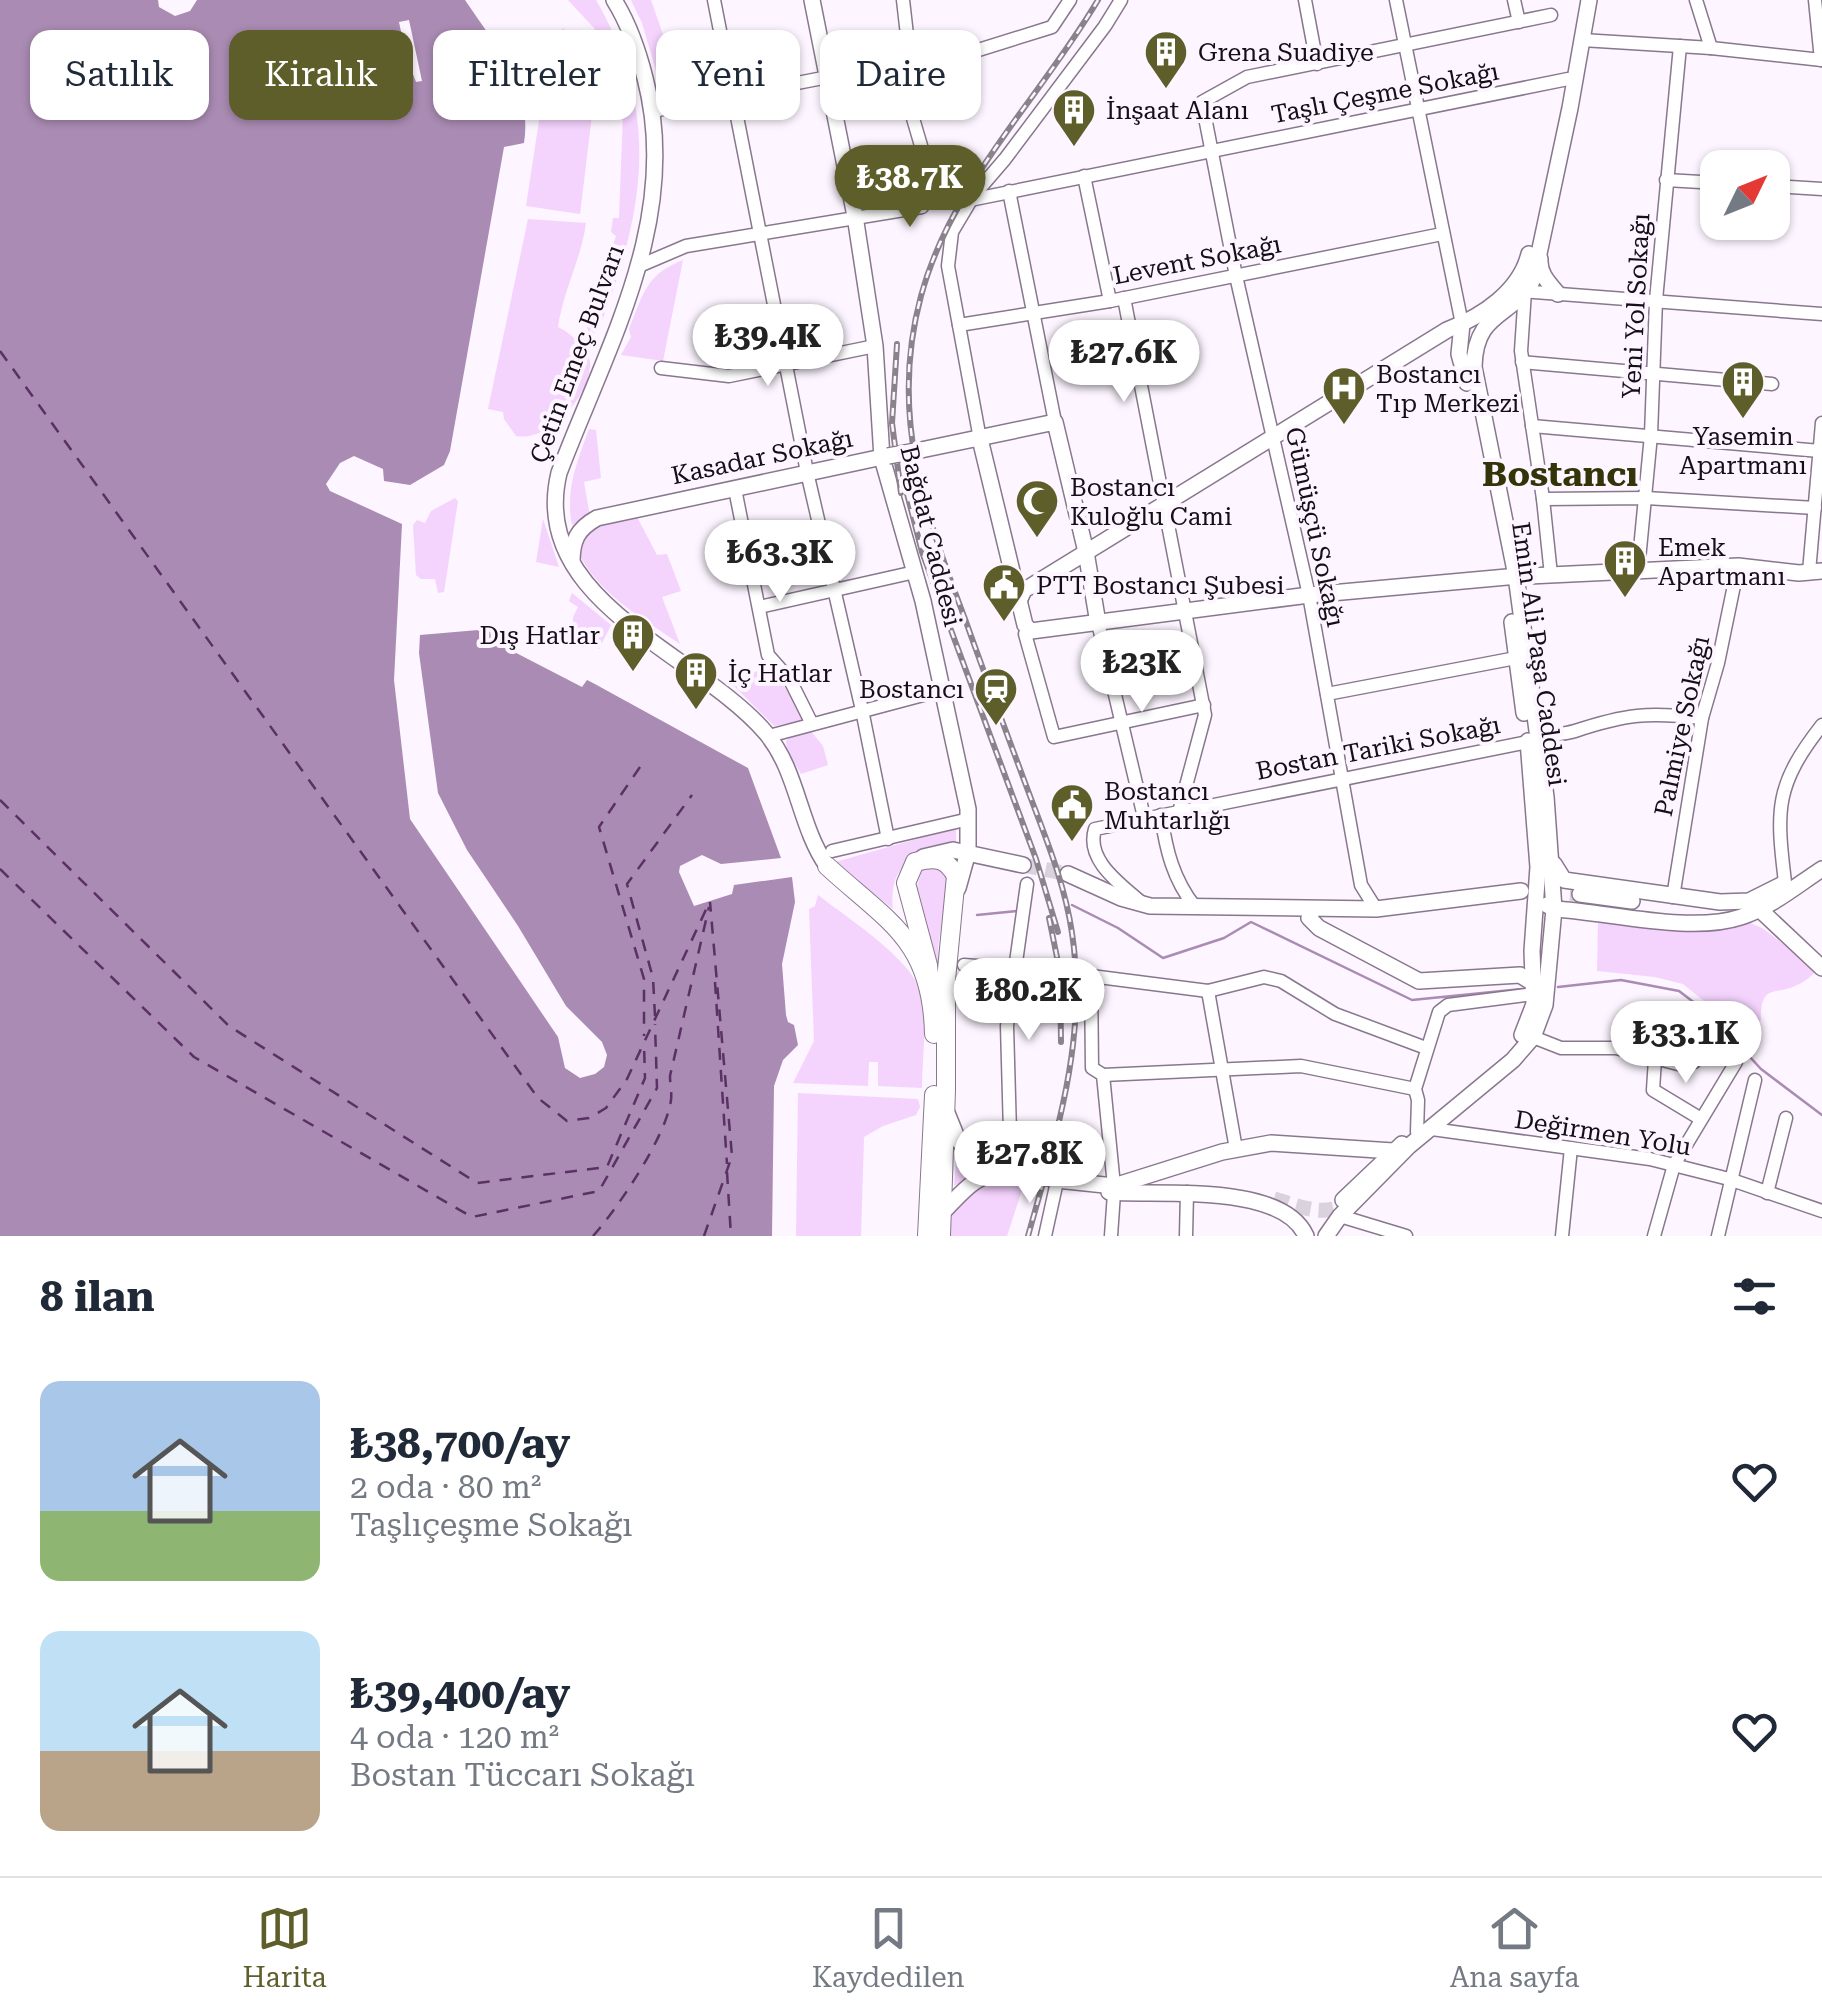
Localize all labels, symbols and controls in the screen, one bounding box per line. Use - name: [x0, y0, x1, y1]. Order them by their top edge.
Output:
- building icon: Grena Suadiye: [1143, 29, 1189, 90]
- chip: Satılık: [30, 30, 209, 120]
- chip: Kiralık: [229, 30, 413, 120]
- chip: Filtreler: [433, 30, 636, 120]
- chip: Yeni: [656, 30, 800, 120]
- chip: Daire: [820, 30, 981, 120]
- place label: Grena Suadiye: [1198, 38, 1374, 67]
- street label: Taşlı Çeşme Sokağı: [1269, 57, 1501, 129]
- building icon: İnşaat Alanı: [1051, 87, 1097, 148]
- place label: İnşaat Alanı: [1106, 96, 1249, 125]
- pin: ₺38.7K: [829, 145, 991, 230]
- north arrow: [1700, 150, 1790, 240]
- map controls: [1700, 150, 1790, 240]
- text: ₺38.7K: [857, 158, 963, 196]
- street label: Yeni Yol Sokağı: [1617, 212, 1655, 400]
- street label: Levent Sokağı: [1111, 229, 1283, 291]
- street label: Çetin Emeç Bulvarı: [524, 241, 630, 467]
- pin: ₺39.4K: [687, 304, 849, 389]
- text: ₺39.4K: [715, 317, 821, 355]
- pin: ₺27.6K: [1043, 320, 1205, 405]
- text: ₺27.6K: [1071, 333, 1177, 371]
- building icon: Yasemin Apartmanı: [1720, 359, 1766, 420]
- place label: Bostancı Tıp Merkezi: [1376, 360, 1519, 418]
- hospital icon: Bostancı Tıp Merkezi: [1321, 365, 1367, 426]
- place label: Yasemin Apartmanı: [1679, 422, 1807, 480]
- street label: Kasadar Sokağı: [669, 424, 855, 490]
- street label: Gümüşçü Sokağı: [1280, 424, 1350, 630]
- street label: Bağdat Caddesi: [894, 442, 968, 630]
- district label: Bostancı: [1482, 454, 1638, 495]
- place label: Bostancı Kuloğlu Cami: [1070, 473, 1232, 531]
- mosque icon: Bostancı Kuloğlu Cami: [1014, 478, 1060, 539]
- pin: ₺63.3K: [699, 520, 861, 605]
- street label: Emin Ali Paşa Caddesi: [1506, 520, 1572, 788]
- text: ₺63.3K: [727, 533, 833, 571]
- place label: Emek Apartmanı: [1658, 533, 1785, 591]
- building icon: Emek Apartmanı: [1602, 538, 1648, 599]
- public building icon: PTT Bostancı Şubesi: [981, 562, 1027, 623]
- place label: PTT Bostancı Şubesi: [1036, 571, 1285, 600]
- building icon: Dış Hatlar: [610, 612, 656, 673]
- place label: Dış Hatlar: [480, 621, 600, 650]
- pin: ₺23K: [1083, 630, 1201, 715]
- street label: Palmiye Sokağı: [1649, 633, 1715, 819]
- text: ₺23K: [1103, 643, 1181, 681]
- building icon: İç Hatlar: [673, 650, 719, 711]
- place label: İç Hatlar: [728, 659, 832, 688]
- station icon: Bostancı: [973, 666, 1019, 727]
- place label: Bostancı: [859, 675, 964, 704]
- street label: Bostan Tariki Sokağı: [1253, 710, 1503, 786]
- place label: Bostancı Muhtarlığı: [1104, 777, 1230, 835]
- public building icon: Bostancı Muhtarlığı: [1049, 782, 1095, 843]
- pin: ₺80.2K: [948, 958, 1110, 1043]
- text: ₺80.2K: [976, 971, 1082, 1009]
- pin: ₺33.1K: [1605, 1001, 1767, 1086]
- text: ₺33.1K: [1633, 1014, 1739, 1052]
- street label: Değirmen Yolu: [1513, 1105, 1694, 1161]
- pin: ₺27.8K: [949, 1121, 1111, 1206]
- text: ₺27.8K: [977, 1134, 1083, 1172]
- icon: filters: [1727, 1269, 1782, 1324]
- text: 8 ilan: [40, 1272, 155, 1321]
- text: ₺38,700/ay: [350, 1419, 570, 1468]
- icon: home: [120, 1421, 240, 1541]
- icon: heart: [1727, 1454, 1782, 1509]
- text: 2 oda · 80 m²: [350, 1468, 541, 1506]
- text: Taşlıçeşme Sokağı: [350, 1506, 632, 1544]
- text: ₺39,400/ay: [350, 1669, 570, 1718]
- icon: home: [120, 1671, 240, 1791]
- icon: heart: [1727, 1704, 1782, 1759]
- text: 4 oda · 120 m²: [350, 1718, 559, 1756]
- text: Bostan Tüccarı Sokağı: [350, 1756, 695, 1794]
- tab: Harita: [243, 1901, 327, 1994]
- tab: Kaydedilen: [812, 1901, 965, 1994]
- tab: Ana sayfa: [1450, 1901, 1579, 1994]

